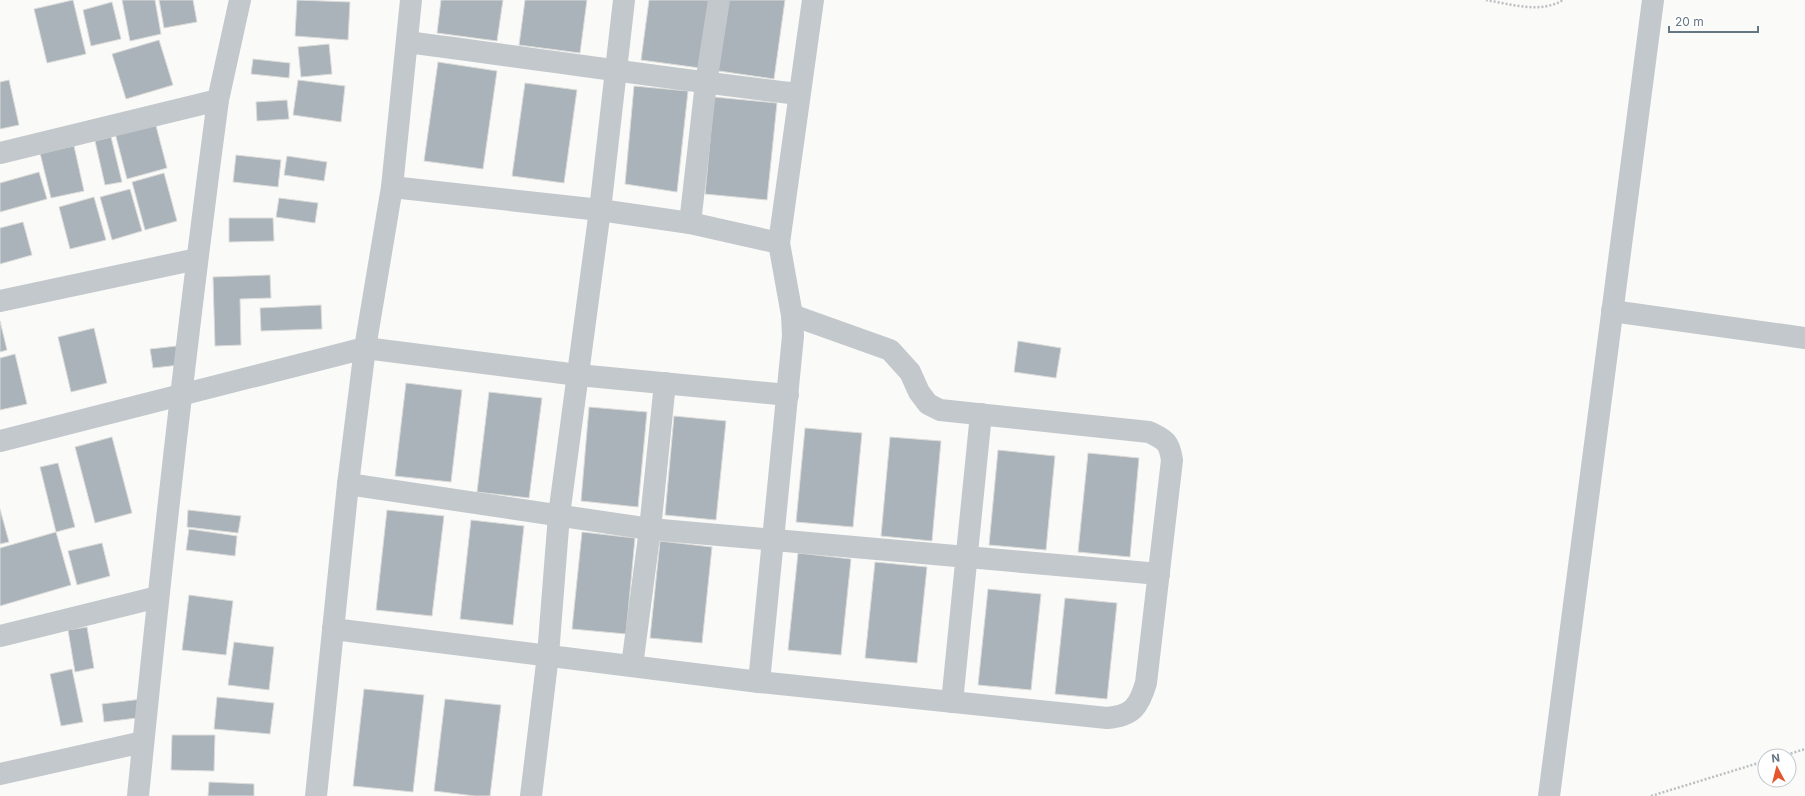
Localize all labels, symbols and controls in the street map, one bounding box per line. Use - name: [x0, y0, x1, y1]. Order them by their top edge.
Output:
- scale bar: [1669, 8, 1758, 34]
- text: 20 m: [1675, 14, 1704, 29]
- north arrow: [1757, 748, 1797, 788]
- text: N: [1771, 751, 1781, 766]

